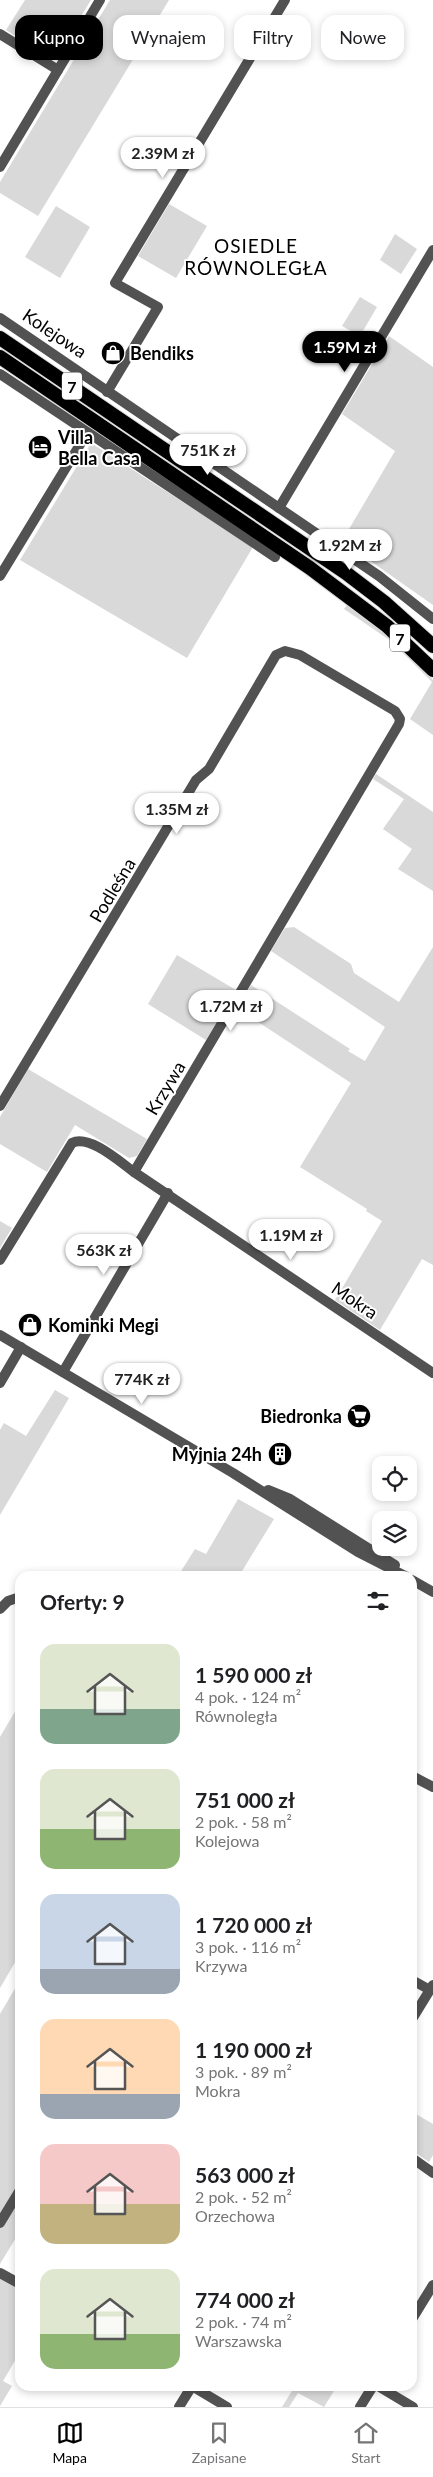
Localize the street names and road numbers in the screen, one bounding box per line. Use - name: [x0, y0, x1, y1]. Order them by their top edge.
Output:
- street label: Kolejowa: [19, 304, 91, 362]
- road number: 7: [62, 372, 82, 400]
- road number: 7: [390, 624, 410, 651]
- street label: Podleśna: [84, 854, 140, 926]
- street label: Krzywa: [140, 1057, 190, 1119]
- street label: Mokra: [328, 1277, 382, 1323]

